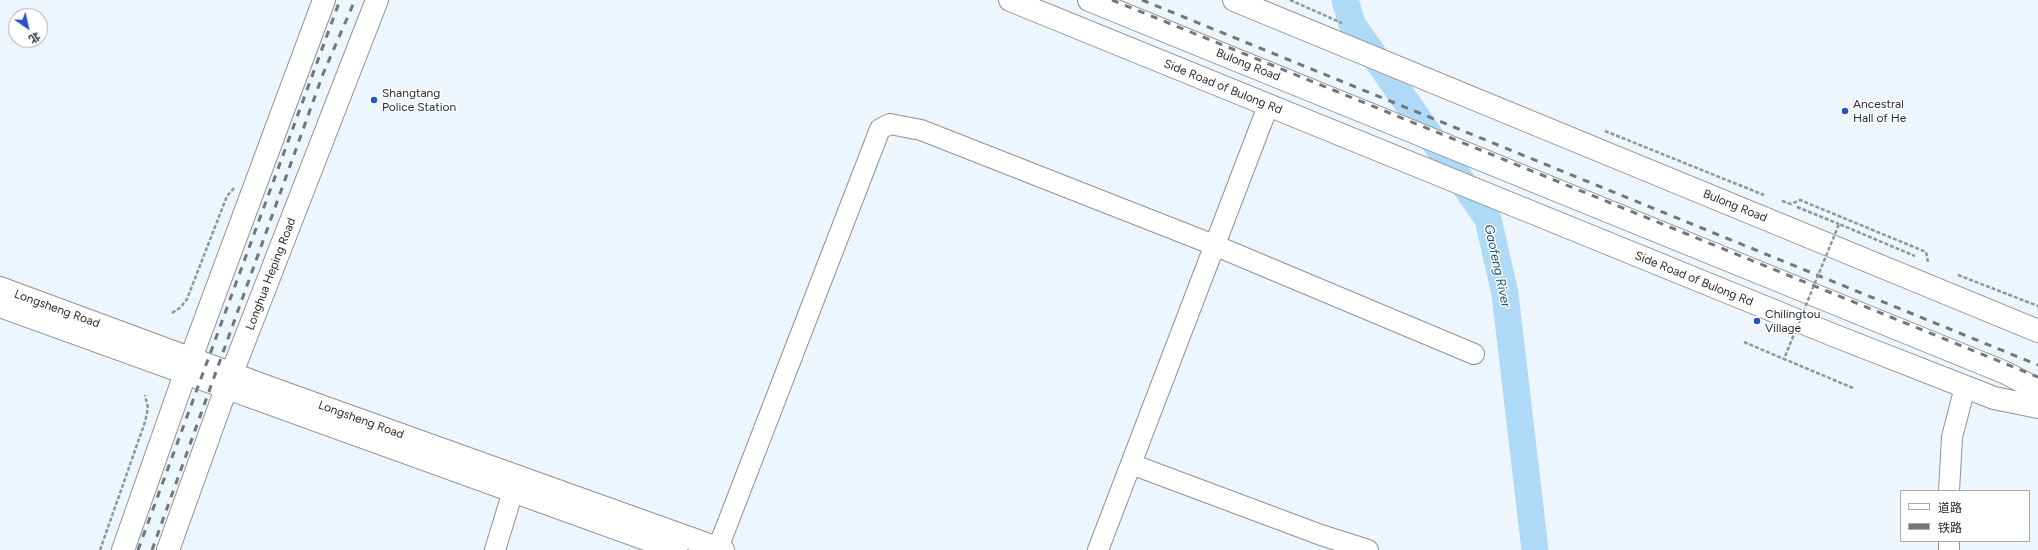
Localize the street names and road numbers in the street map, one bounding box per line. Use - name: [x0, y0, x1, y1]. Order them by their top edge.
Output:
- street label: Bulong Road: [1214, 46, 1282, 84]
- street label: Side Road of Bulong Rd: [1162, 57, 1284, 117]
- street label: Bulong Road: [1701, 187, 1769, 225]
- street label: Longhua Heping Road: [243, 216, 299, 332]
- street label: Side Road of Bulong Rd: [1633, 249, 1755, 309]
- street label: Longsheng Road: [12, 287, 102, 331]
- street label: Longsheng Road: [316, 398, 406, 442]

